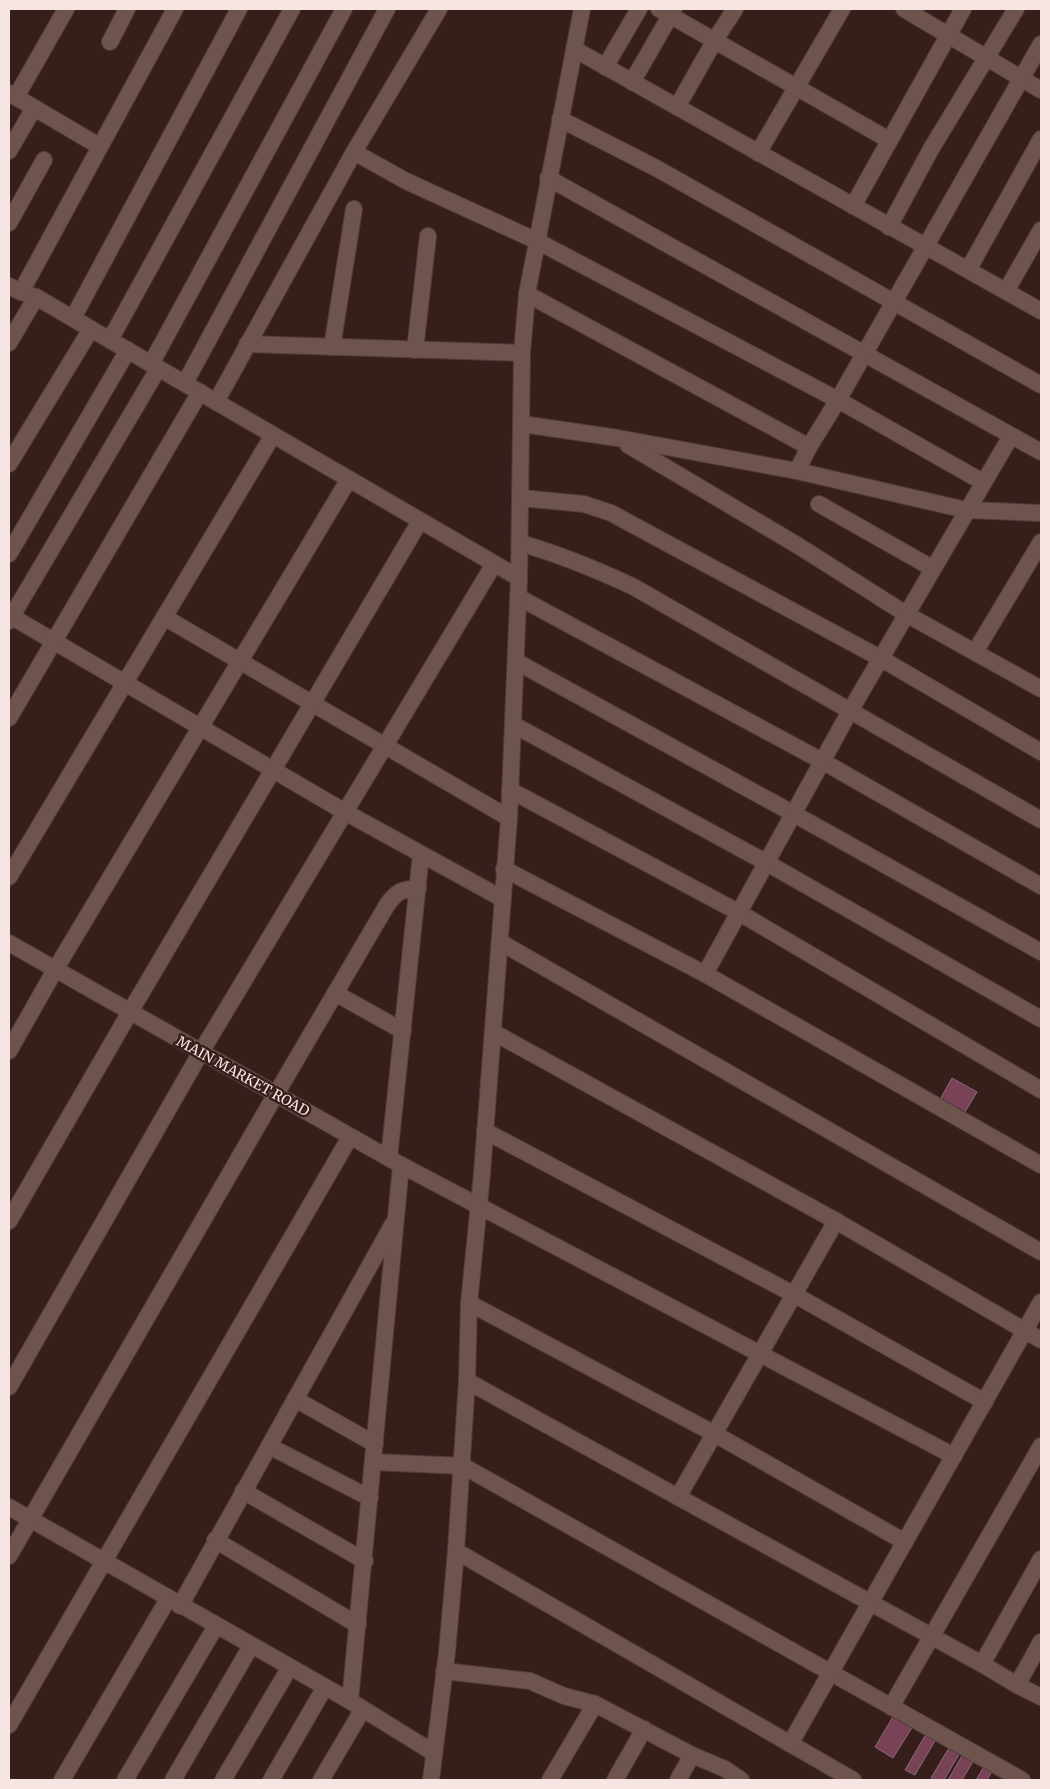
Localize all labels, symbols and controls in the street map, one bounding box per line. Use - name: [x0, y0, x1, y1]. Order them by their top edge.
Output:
- street label: MAIN MARKET ROAD: [173, 1032, 313, 1120]

